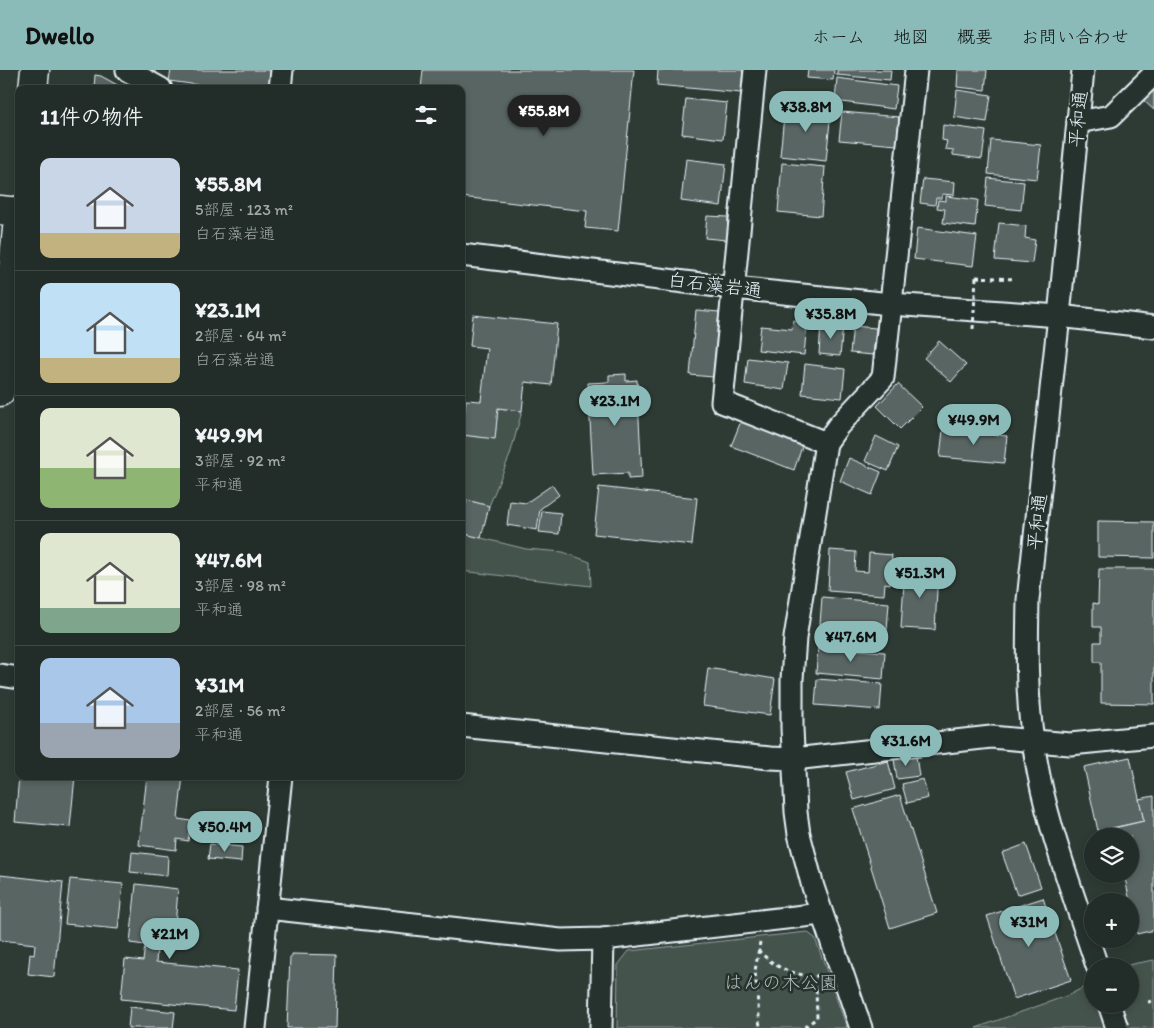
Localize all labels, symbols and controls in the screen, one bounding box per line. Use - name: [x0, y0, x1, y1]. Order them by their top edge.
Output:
- text: Dwello: [25, 21, 94, 50]
- text: ホーム: [812, 26, 865, 48]
- text: 地図: [893, 26, 929, 48]
- text: 概要: [957, 26, 993, 48]
- text: お問い合わせ: [1021, 26, 1129, 48]
- pin: ¥38.8M: [765, 90, 847, 133]
- street label: 平和通: [1064, 90, 1092, 148]
- pin: ¥55.8M: [503, 94, 585, 137]
- text: ¥38.8M: [780, 97, 832, 116]
- icon: filters: [412, 101, 440, 129]
- text: ¥55.8M: [518, 101, 570, 120]
- text: 11件の物件: [40, 104, 144, 129]
- text: ¥55.8M: [195, 171, 262, 196]
- icon: home: [80, 178, 140, 238]
- text: 5部屋 · 123 m²: [195, 200, 293, 219]
- text: 白石藻岩通: [195, 224, 275, 243]
- street label: 白石藻岩通: [666, 268, 764, 302]
- text: ¥23.1M: [195, 297, 261, 322]
- pin: ¥35.8M: [790, 298, 872, 340]
- icon: home: [80, 303, 140, 363]
- text: ¥35.8M: [805, 304, 857, 323]
- text: 2部屋 · 64 m²: [195, 326, 287, 345]
- text: 白石藻岩通: [195, 350, 275, 369]
- pin: ¥23.1M: [574, 384, 656, 427]
- text: ¥23.1M: [590, 391, 640, 410]
- pin: ¥49.9M: [933, 404, 1015, 446]
- text: ¥49.9M: [948, 410, 1000, 429]
- text: ¥49.9M: [195, 422, 263, 447]
- icon: home: [80, 428, 140, 488]
- text: 3部屋 · 92 m²: [195, 451, 286, 470]
- text: 平和通: [195, 475, 243, 494]
- street label: 平和通: [1023, 492, 1051, 552]
- text: ¥47.6M: [195, 547, 263, 572]
- icon: home: [80, 553, 140, 613]
- pin: ¥51.3M: [879, 556, 961, 599]
- text: ¥51.3M: [895, 563, 945, 582]
- text: 3部屋 · 98 m²: [195, 576, 286, 595]
- text: 平和通: [195, 600, 243, 619]
- pin: ¥47.6M: [810, 620, 892, 663]
- text: ¥47.6M: [825, 627, 877, 646]
- text: ¥31M: [195, 672, 244, 697]
- icon: home: [80, 678, 140, 738]
- text: 2部屋 · 56 m²: [195, 701, 285, 720]
- pin: ¥31.6M: [865, 724, 947, 767]
- text: 平和通: [195, 725, 243, 744]
- text: ¥31.6M: [881, 731, 931, 750]
- pin: ¥50.4M: [184, 810, 266, 853]
- text: ¥50.4M: [198, 817, 252, 836]
- map controls: [1084, 828, 1139, 1013]
- button: layers: [1084, 828, 1139, 883]
- button: +: [1084, 893, 1139, 948]
- pin: ¥31M: [999, 906, 1059, 948]
- text: ¥31M: [1010, 912, 1048, 931]
- pin: ¥21M: [140, 918, 200, 960]
- text: ¥21M: [151, 924, 189, 943]
- button: −: [1084, 958, 1139, 1013]
- park label: はんの木公園: [724, 971, 838, 994]

